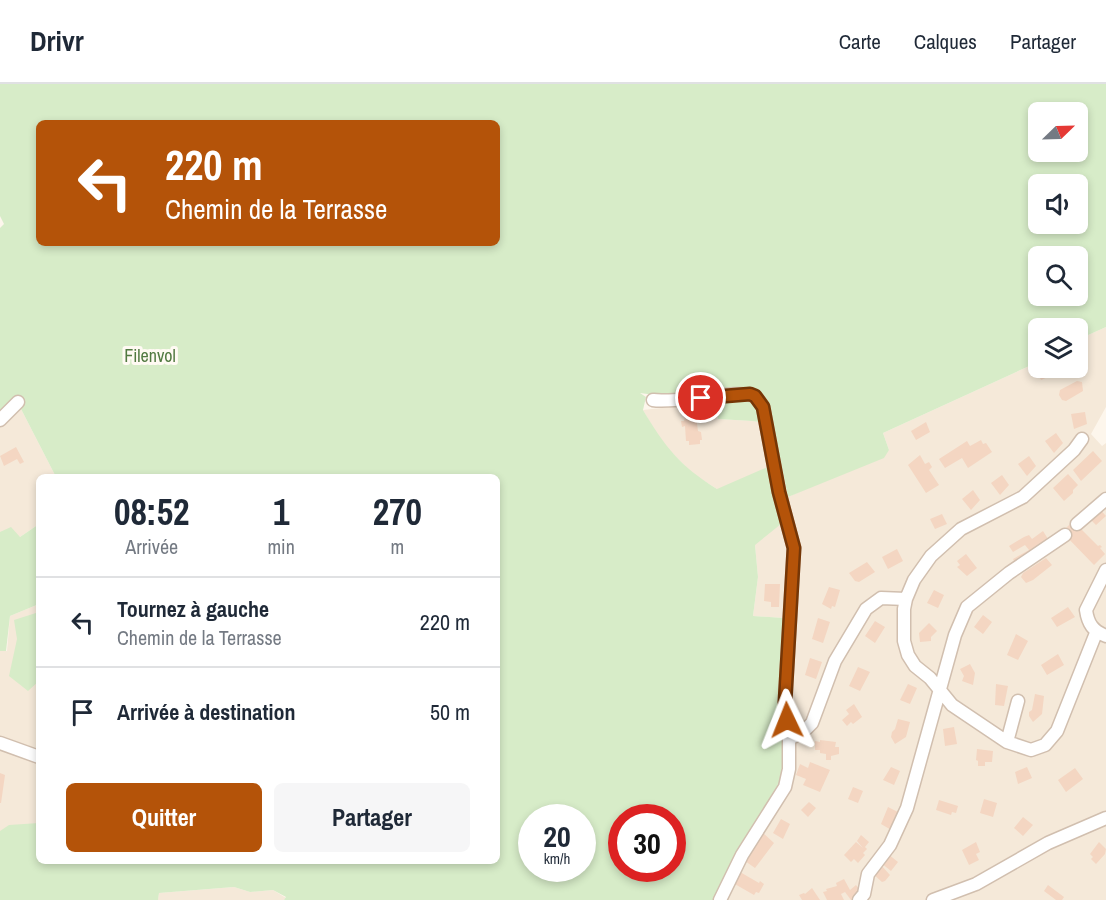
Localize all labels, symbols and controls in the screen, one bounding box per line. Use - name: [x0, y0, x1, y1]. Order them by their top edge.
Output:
- text: Drivr: [30, 22, 84, 60]
- text: Carte: [839, 27, 881, 56]
- text: Calques: [914, 27, 977, 56]
- text: Partager: [1010, 27, 1076, 56]
- north arrow: [1028, 102, 1088, 162]
- map controls: [1028, 102, 1088, 378]
- text: 220 m: [165, 137, 263, 193]
- icon: left: [66, 144, 144, 222]
- button: sound: [1028, 174, 1088, 234]
- text: Chemin de la Terrasse: [165, 191, 387, 227]
- button: search: [1028, 246, 1088, 306]
- button: layers: [1028, 318, 1088, 378]
- park label: Filenvol: [124, 343, 176, 368]
- pin: [675, 372, 726, 423]
- icon: arrive: [684, 381, 717, 414]
- text: 08:52: [114, 488, 189, 536]
- text: 1: [273, 488, 289, 536]
- text: 270: [373, 488, 422, 536]
- text: Arrivée: [125, 533, 178, 560]
- text: min: [267, 533, 295, 560]
- text: m: [391, 533, 404, 560]
- text: Tournez à gauche: [117, 594, 269, 624]
- icon: left: [66, 606, 99, 639]
- text: 220 m: [420, 607, 470, 637]
- text: Chemin de la Terrasse: [117, 624, 282, 651]
- position arrow: [755, 688, 819, 752]
- icon: arrive: [66, 696, 99, 729]
- text: Arrivée à destination: [117, 697, 295, 727]
- text: 50 m: [430, 697, 470, 727]
- button: Quitter: [66, 783, 262, 852]
- button: Partager: [274, 783, 470, 852]
- speed limit sign: 30: [608, 804, 686, 882]
- text: 20: [543, 816, 571, 856]
- text: km/h: [544, 848, 570, 869]

